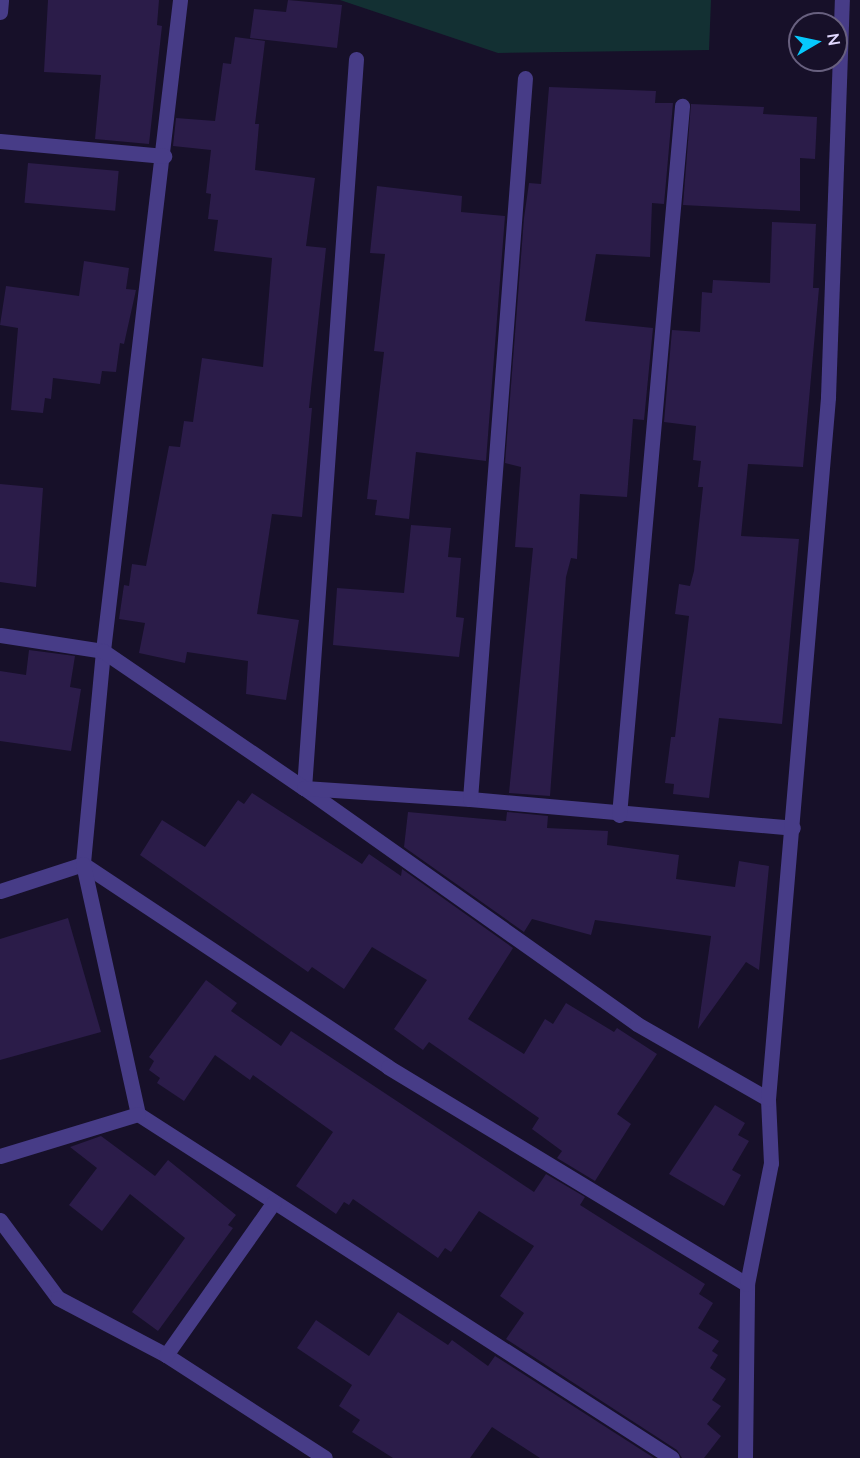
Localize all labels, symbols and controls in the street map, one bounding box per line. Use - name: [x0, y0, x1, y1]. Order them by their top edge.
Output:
- north arrow: [788, 12, 848, 72]
- text: N: [824, 32, 845, 47]

